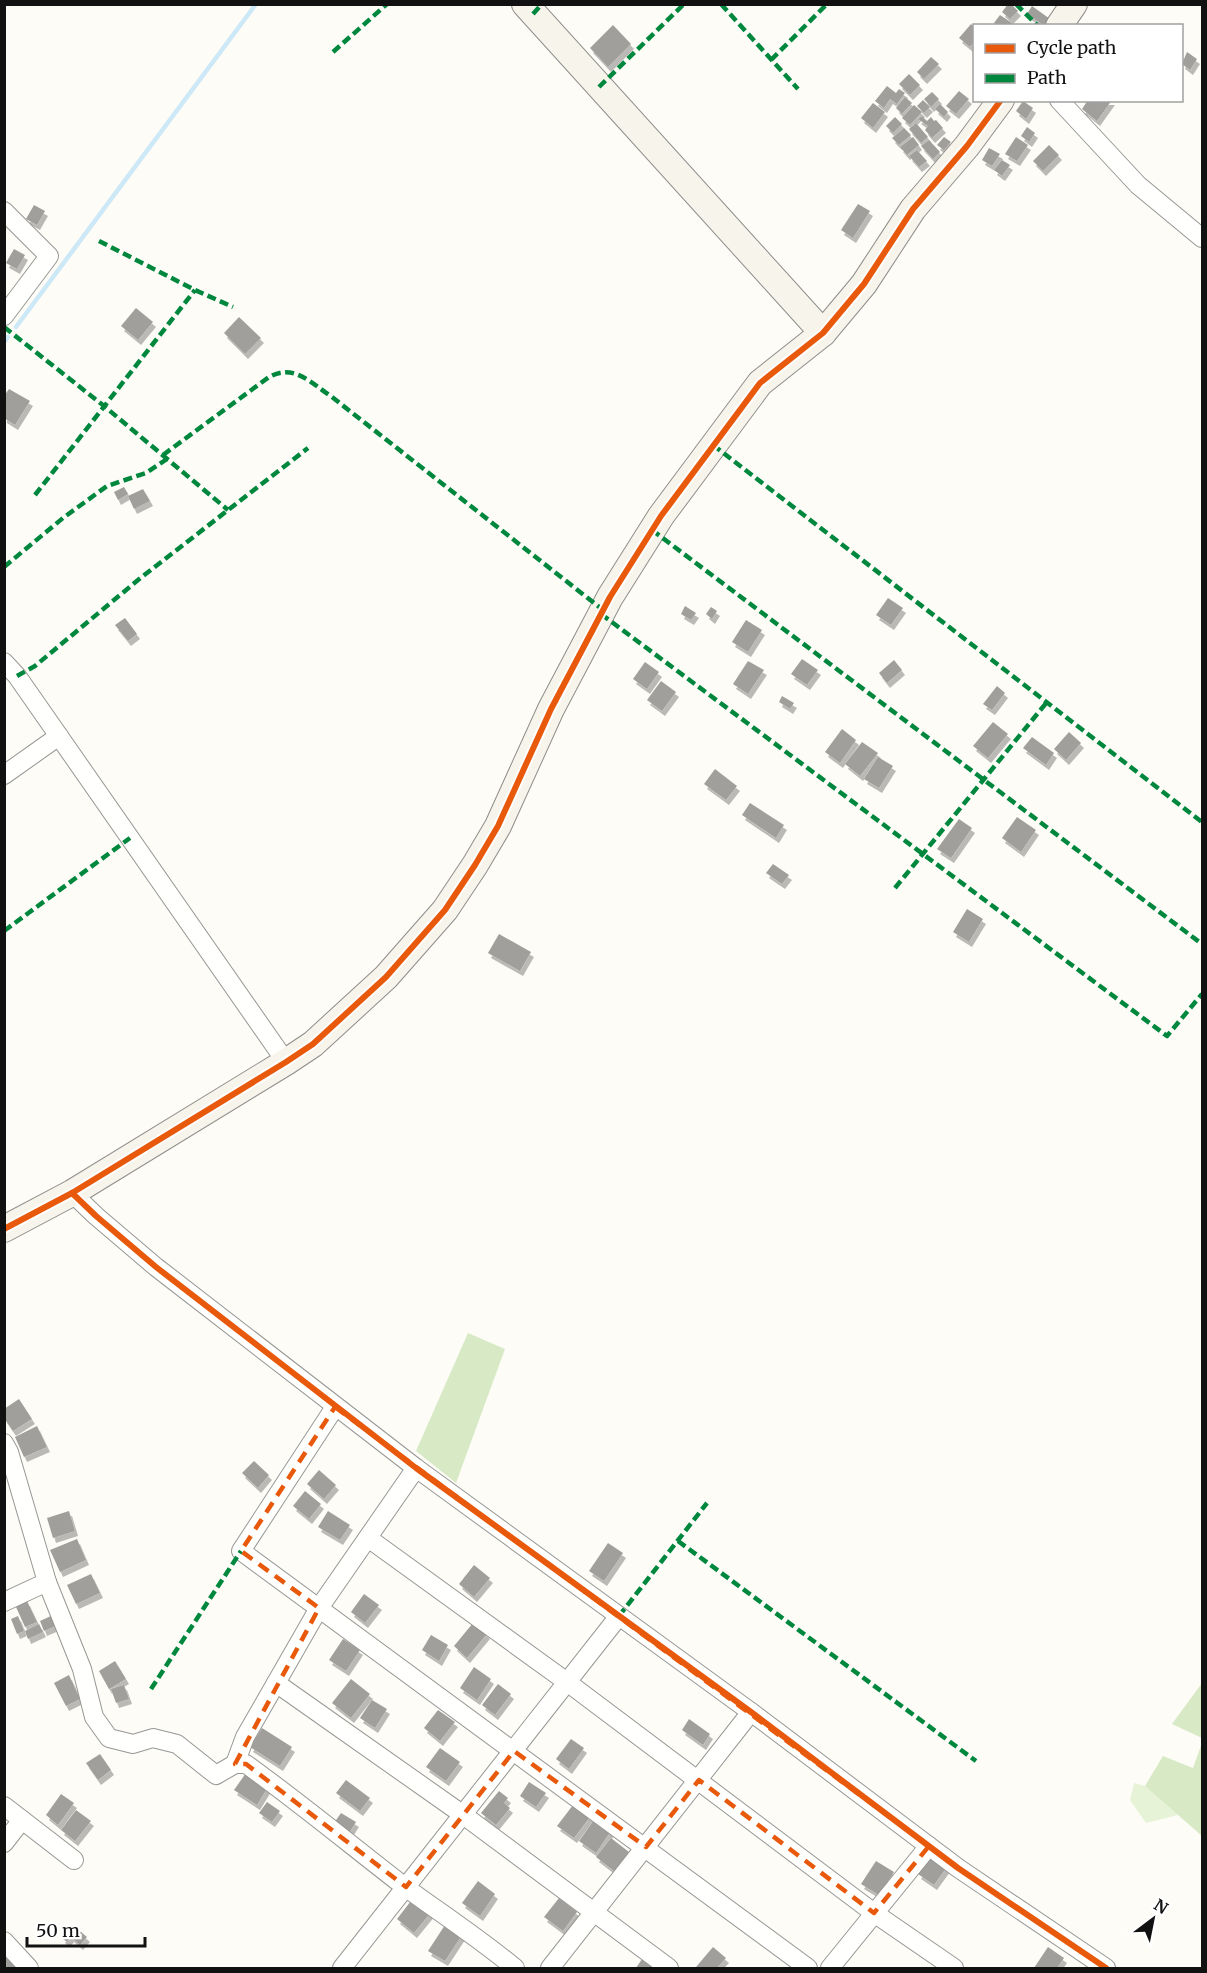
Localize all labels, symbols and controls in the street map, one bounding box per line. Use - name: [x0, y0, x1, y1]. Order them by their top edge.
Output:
- legend: [973, 24, 1183, 102]
- text: Cycle path: [1027, 36, 1117, 59]
- text: Path: [1027, 66, 1067, 89]
- north arrow: [1123, 1889, 1183, 1949]
- text: N: [1150, 1894, 1172, 1918]
- scale bar: [27, 1910, 146, 1948]
- text: 50 m: [36, 1919, 80, 1942]

